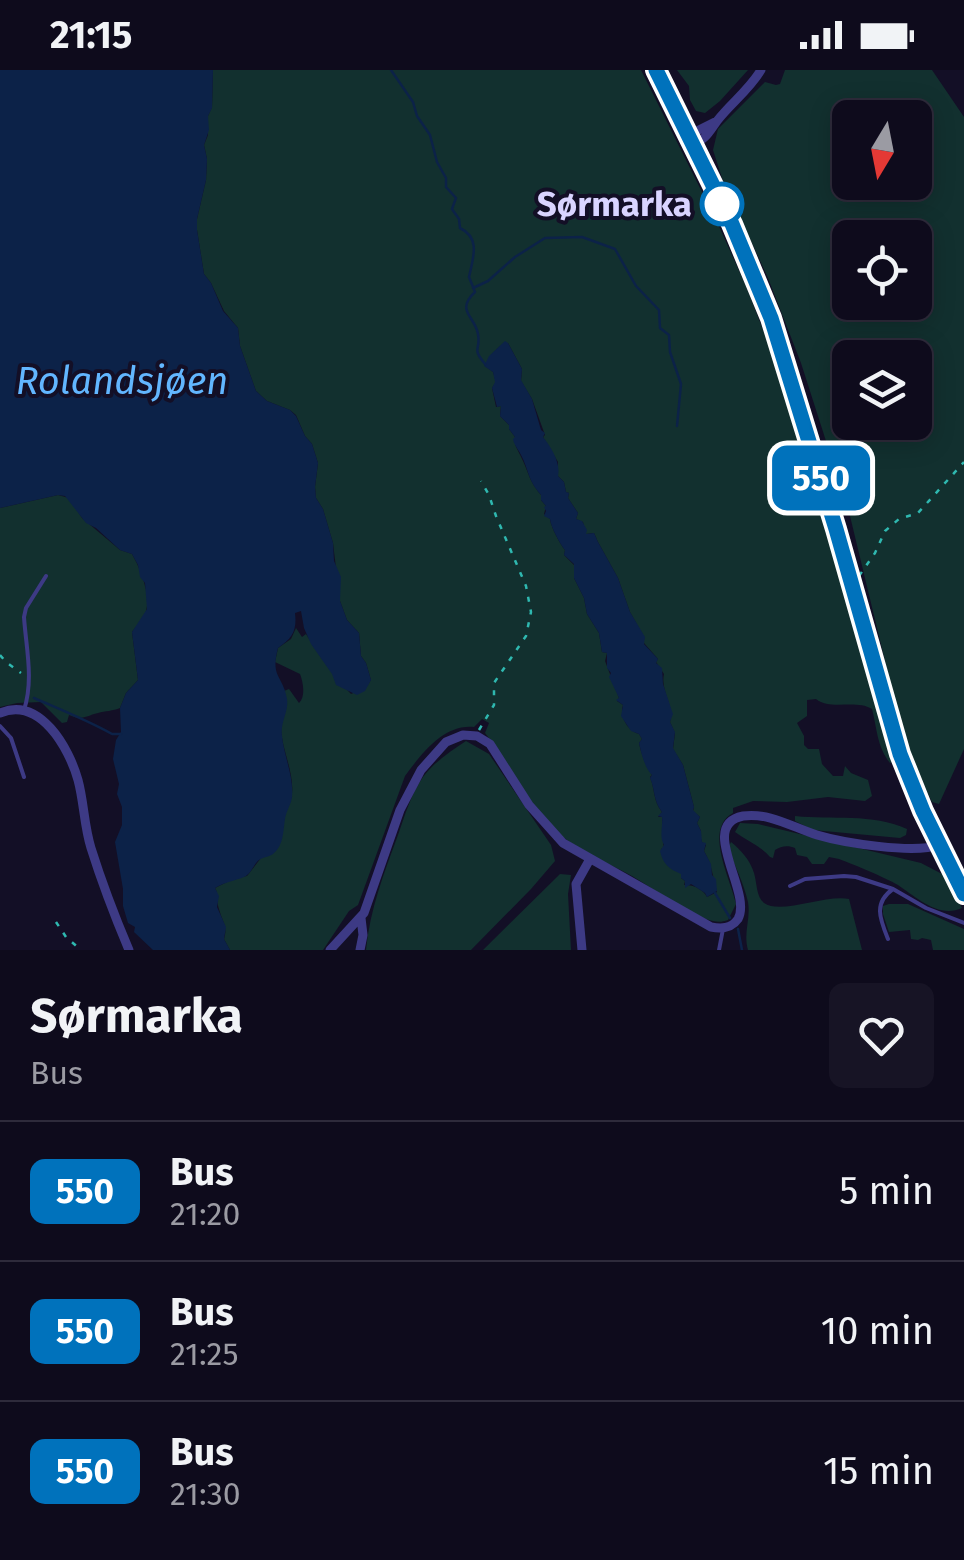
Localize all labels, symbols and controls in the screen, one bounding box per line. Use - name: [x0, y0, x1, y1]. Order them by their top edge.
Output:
- text: 21:15: [50, 12, 132, 58]
- north arrow: [832, 100, 932, 200]
- map controls: [832, 100, 932, 440]
- place label: Sørmarka: [537, 183, 692, 225]
- marker: Sørmarka: [701, 183, 743, 225]
- button: locate: [832, 220, 932, 320]
- button: layers: [832, 340, 932, 440]
- water label: Rolandsjøen: [16, 358, 228, 404]
- line badge: 550: [764, 446, 878, 510]
- text: 550: [792, 457, 850, 499]
- button: heart: [829, 983, 934, 1088]
- text: Sørmarka: [30, 987, 243, 1045]
- text: Bus: [30, 1054, 83, 1092]
- text: Bus: [170, 1149, 234, 1195]
- text: 5 min: [839, 1168, 934, 1214]
- text: 550: [56, 1170, 114, 1212]
- text: 21:20: [170, 1195, 240, 1233]
- text: Bus: [170, 1289, 234, 1335]
- text: 10 min: [821, 1308, 934, 1354]
- text: 550: [56, 1310, 114, 1352]
- text: 21:25: [170, 1335, 238, 1373]
- text: Bus: [170, 1429, 234, 1475]
- text: 15 min: [823, 1448, 934, 1494]
- text: 550: [56, 1450, 114, 1492]
- text: 21:30: [170, 1475, 241, 1513]

